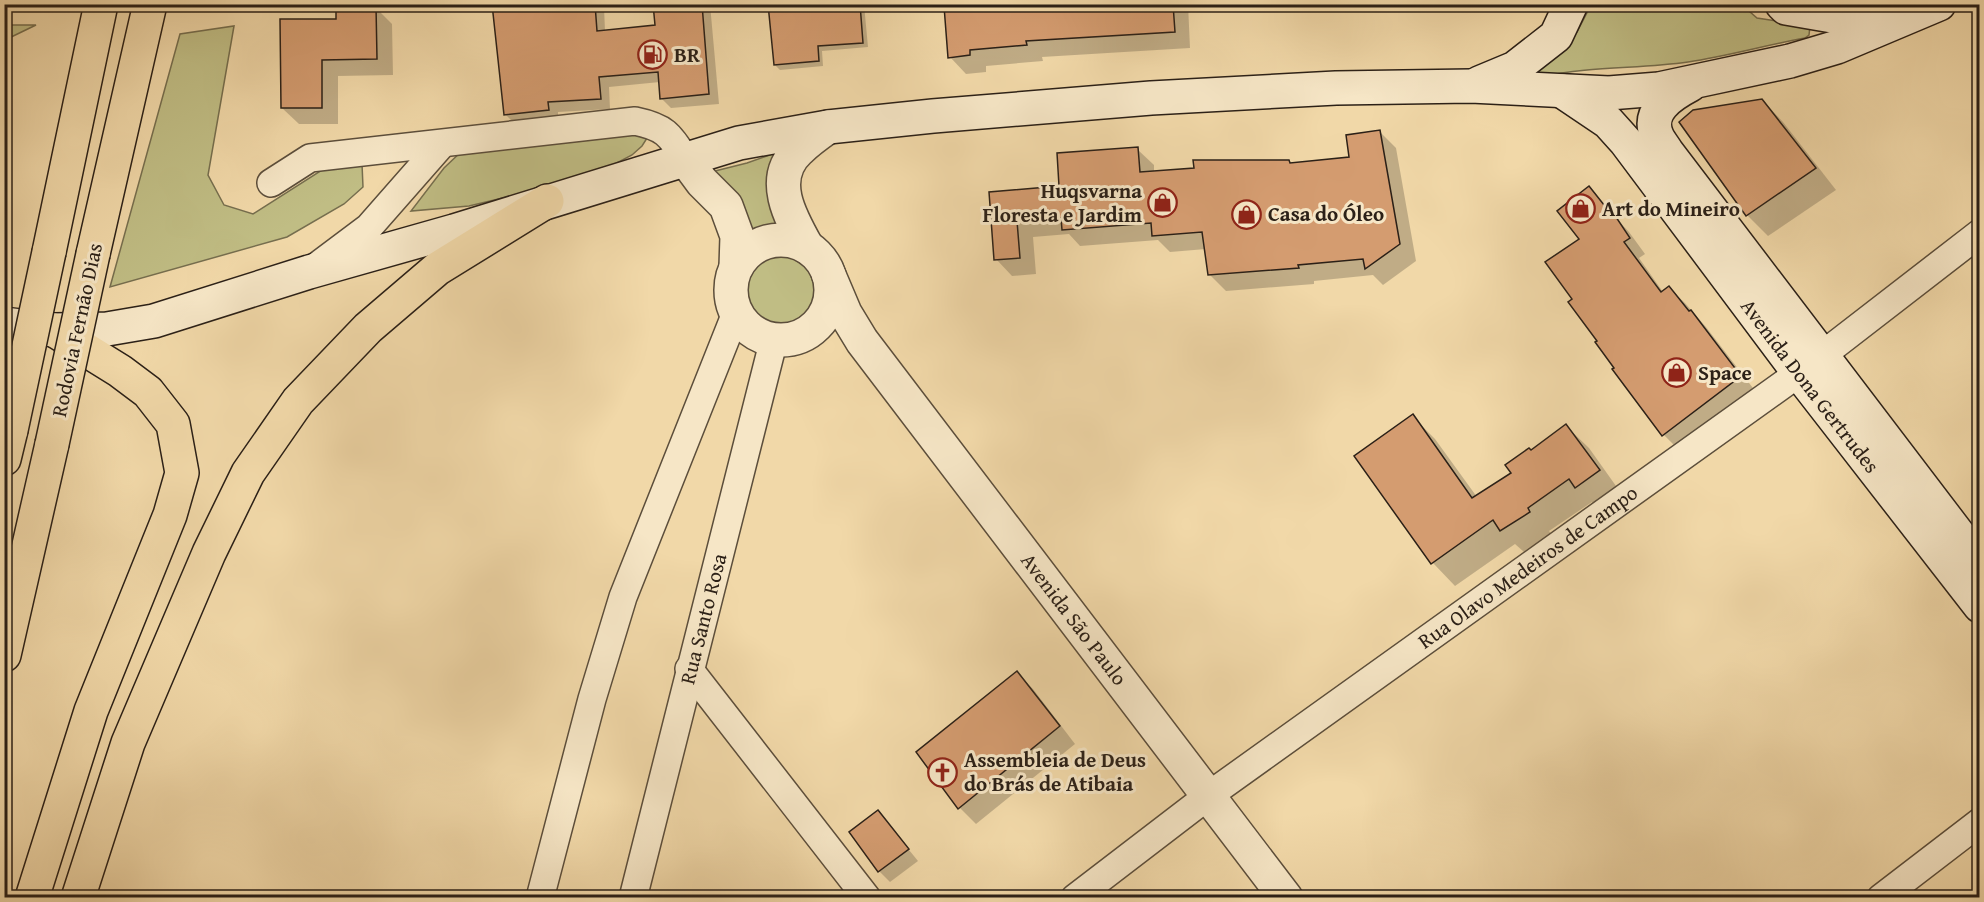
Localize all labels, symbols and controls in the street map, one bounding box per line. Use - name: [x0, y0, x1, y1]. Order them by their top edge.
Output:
- fuel station icon: BR: [637, 39, 669, 71]
- place label: BR: [674, 39, 701, 70]
- place label: Huqsvarna Floresta e Jardim: [983, 175, 1142, 230]
- shop icon: Huqsvarna Floresta e Jardim: [1147, 187, 1179, 219]
- shop icon: Art do Mineiro: [1565, 193, 1597, 225]
- place label: Art do Mineiro: [1602, 193, 1740, 224]
- shop icon: Casa do Óleo: [1231, 198, 1263, 230]
- place label: Casa do Óleo: [1268, 198, 1384, 229]
- street label: Rodovia Fernão Dias: [43, 240, 110, 420]
- street label: Avenida Dona Gertrudes: [1733, 292, 1887, 480]
- shop icon: Space: [1661, 357, 1693, 389]
- place label: Space: [1698, 357, 1752, 388]
- street label: Rua Olavo Medeiros de Campo: [1411, 477, 1644, 656]
- street label: Avenida São Paulo: [1014, 546, 1135, 692]
- street label: Rua Santo Rosa: [672, 550, 734, 687]
- place label: Assembleia de Deus do Brás de Atibaia: [964, 744, 1146, 799]
- church icon: Assembleia de Deus do Brás de Atibaia: [927, 756, 959, 788]

